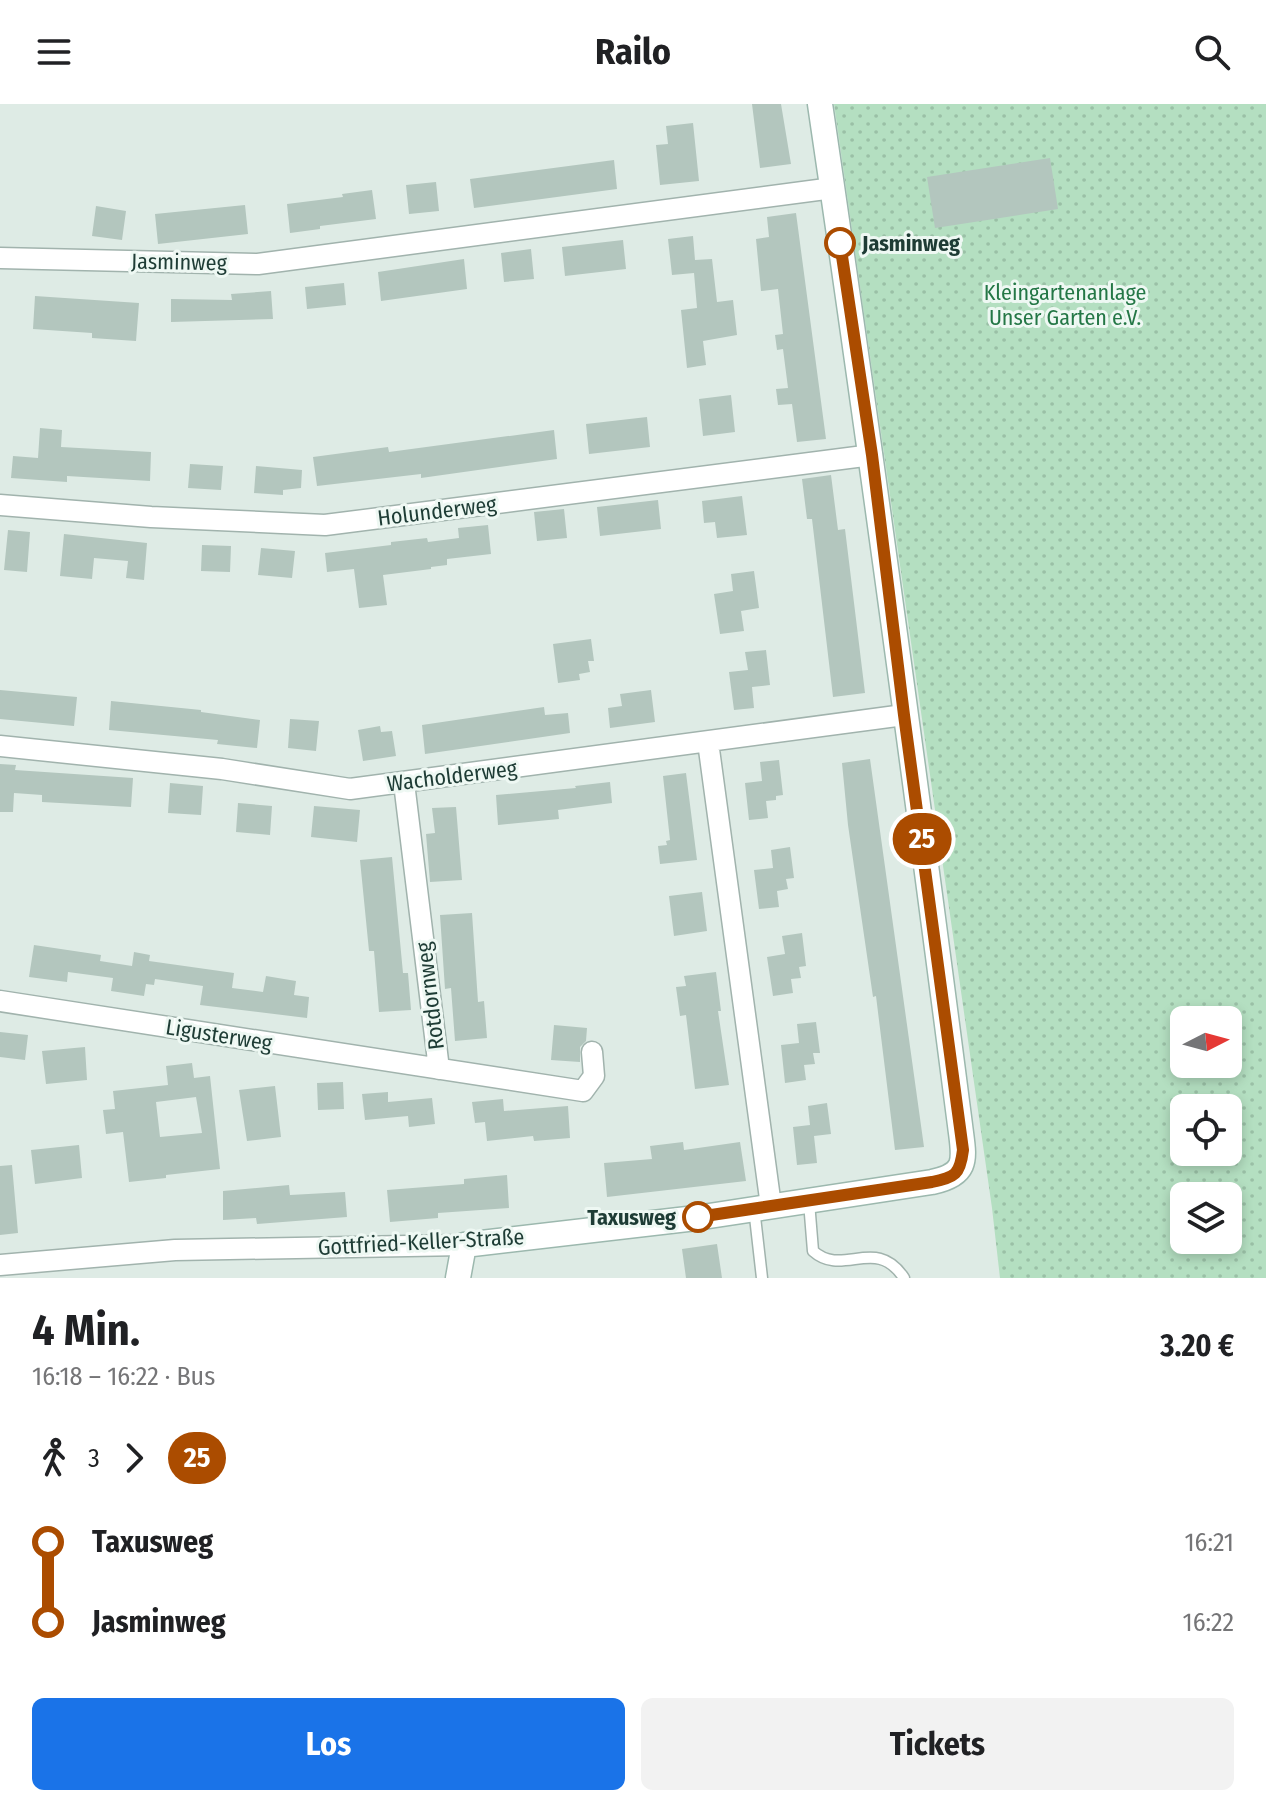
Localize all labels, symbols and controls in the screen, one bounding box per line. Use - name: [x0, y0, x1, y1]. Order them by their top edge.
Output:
- icon: menu: [32, 30, 76, 74]
- text: Railo: [595, 30, 671, 74]
- icon: search: [1190, 30, 1234, 74]
- marker: Jasminweg: [825, 228, 855, 258]
- place label: Jasminweg: [861, 230, 960, 257]
- street label: Jasminweg: [131, 248, 228, 276]
- park label: Kleingartenanlage Unser Garten e.V.: [984, 279, 1146, 331]
- street label: Holunderweg: [376, 490, 499, 532]
- street label: Wacholderweg: [385, 755, 519, 797]
- line badge: 25: [886, 813, 958, 865]
- text: 25: [909, 822, 935, 855]
- street label: Rotdornweg: [410, 940, 450, 1051]
- north arrow: [1170, 1006, 1242, 1078]
- map controls: [1170, 1006, 1242, 1254]
- street label: Ligusterweg: [164, 1013, 275, 1057]
- button: locate: [1170, 1094, 1242, 1166]
- button: layers: [1170, 1182, 1242, 1254]
- marker: Taxusweg: [683, 1202, 713, 1232]
- place label: Taxusweg: [587, 1204, 676, 1231]
- street label: Gottfried-Keller-Straße: [317, 1223, 525, 1261]
- text: 4 Min.: [32, 1304, 140, 1357]
- text: 3.20 €: [1160, 1328, 1234, 1364]
- text: 16:18 – 16:22 · Bus: [32, 1361, 215, 1392]
- icon: walk: [32, 1436, 76, 1480]
- icon: forward: [112, 1436, 156, 1480]
- text: 25: [184, 1441, 210, 1474]
- text: 3: [88, 1443, 100, 1474]
- text: Taxusweg: [92, 1524, 213, 1560]
- text: 16:21: [1184, 1527, 1234, 1558]
- text: Jasminweg: [92, 1604, 226, 1640]
- text: 16:22: [1183, 1607, 1234, 1638]
- button: Los: [32, 1698, 625, 1790]
- button: Tickets: [641, 1698, 1234, 1790]

